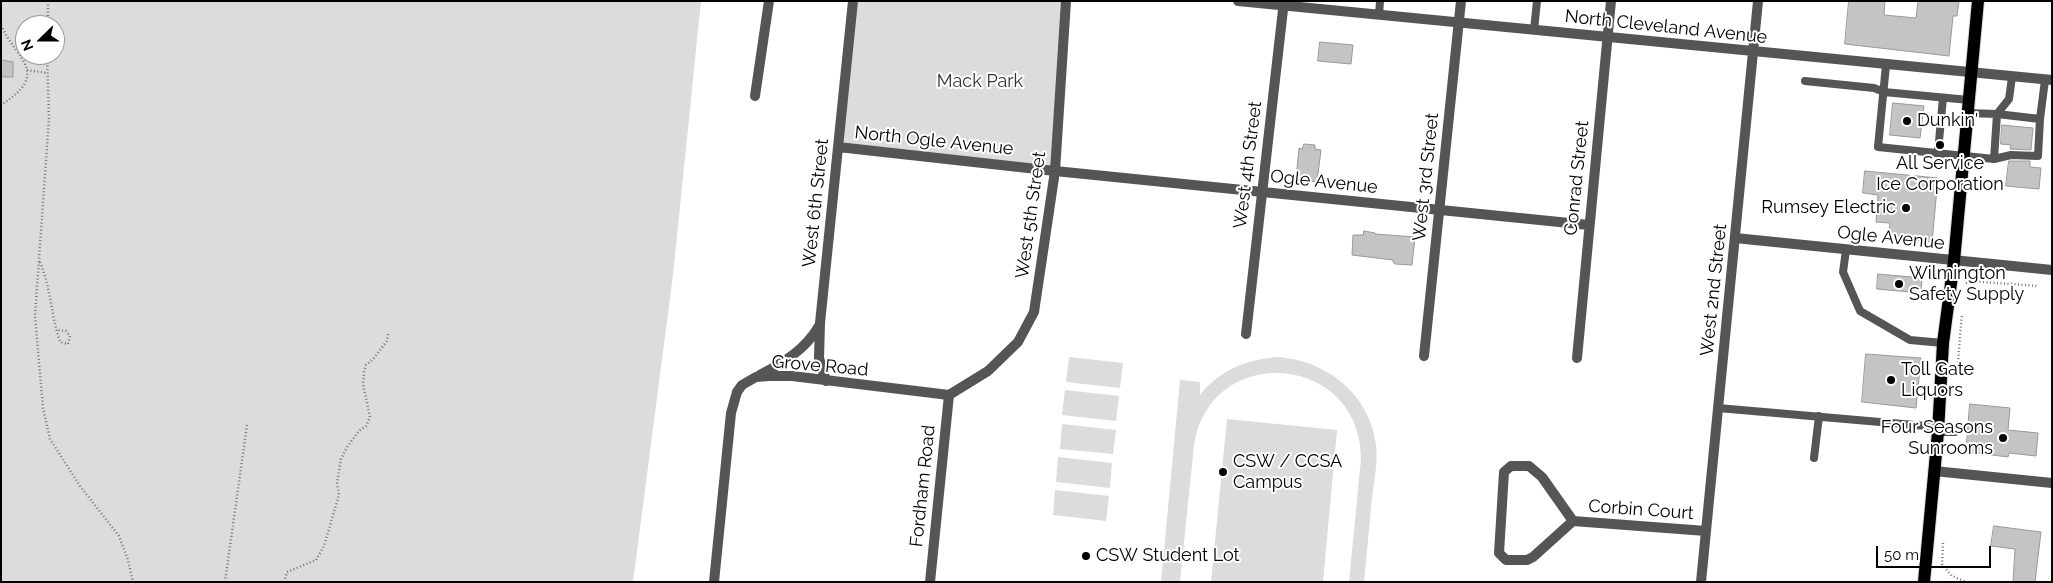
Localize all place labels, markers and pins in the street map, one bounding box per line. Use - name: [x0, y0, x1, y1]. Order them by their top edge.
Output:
- place label: Dunkin': [1917, 110, 1978, 132]
- marker: Dunkin': [1901, 115, 1913, 127]
- marker: All Service Ice Corporation: [1934, 139, 1946, 151]
- place label: All Service Ice Corporation: [1876, 153, 2004, 195]
- place label: Rumsey Electric: [1761, 197, 1896, 219]
- marker: Rumsey Electric: [1900, 202, 1912, 214]
- place label: Wilmington Safety Supply: [1909, 263, 2024, 306]
- marker: Wilmington Safety Supply: [1893, 278, 1905, 290]
- place label: Toll Gate Liquors: [1901, 359, 1974, 402]
- marker: Toll Gate Liquors: [1885, 374, 1897, 386]
- place label: Four Seasons Sunrooms: [1881, 417, 1993, 459]
- marker: Four Seasons Sunrooms: [1997, 432, 2009, 444]
- place label: CSW / CCSA Campus: [1233, 451, 1342, 494]
- marker: CSW / CCSA Campus: [1217, 466, 1229, 478]
- place label: CSW Student Lot: [1096, 545, 1240, 567]
- marker: CSW Student Lot: [1080, 550, 1092, 562]

